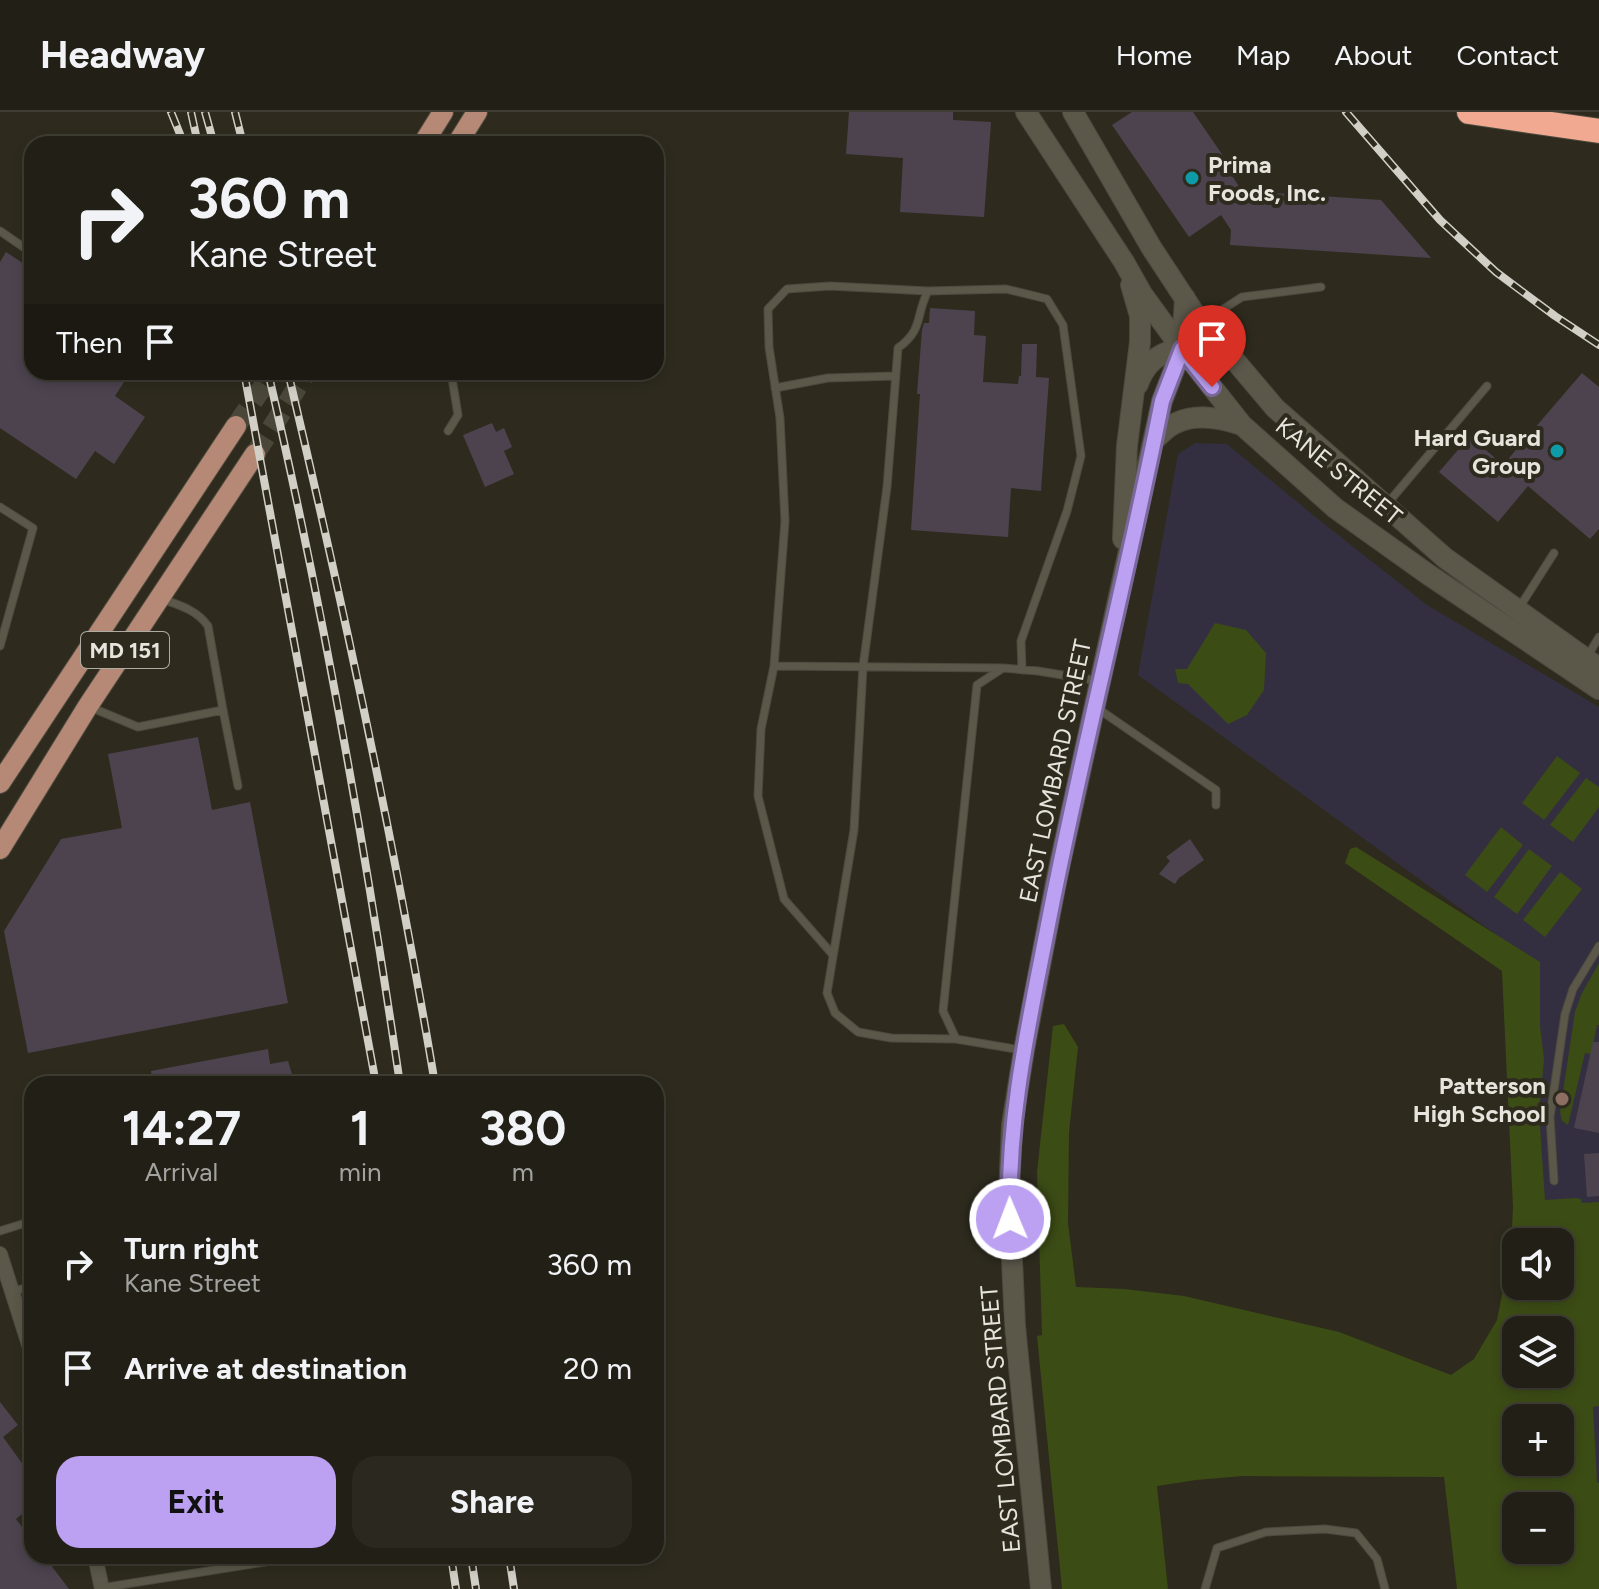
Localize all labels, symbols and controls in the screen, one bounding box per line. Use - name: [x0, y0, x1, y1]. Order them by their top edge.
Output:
- text: Headway: [40, 32, 205, 78]
- text: Home: [1116, 38, 1192, 72]
- text: Map: [1236, 38, 1291, 72]
- text: About: [1335, 38, 1412, 72]
- text: Contact: [1456, 38, 1559, 72]
- place label: Prima Foods, Inc.: [1208, 150, 1326, 207]
- text: 360 m: [188, 165, 350, 232]
- icon: right: [56, 168, 160, 272]
- marker: Prima Foods, Inc.: [1183, 169, 1201, 187]
- text: Kane Street: [188, 233, 377, 276]
- pin: [1178, 305, 1246, 387]
- icon: arrive: [1190, 317, 1234, 361]
- icon: arrive: [138, 320, 182, 364]
- text: Then: [56, 324, 122, 361]
- street label: KANE STREET: [1270, 411, 1408, 531]
- place label: Hard Guard Group: [1413, 423, 1541, 480]
- marker: Hard Guard Group: [1548, 442, 1566, 460]
- road number: MD 151: [81, 632, 169, 668]
- street label: EAST LOMBARD STREET: [1013, 637, 1097, 905]
- place label: Patterson High School: [1413, 1071, 1546, 1128]
- marker: Patterson High School: [1553, 1090, 1571, 1108]
- text: 14:27: [122, 1099, 241, 1157]
- text: 1: [350, 1099, 370, 1157]
- text: 380: [479, 1099, 566, 1157]
- text: Arrival: [145, 1156, 218, 1188]
- text: min: [339, 1156, 382, 1188]
- text: m: [512, 1156, 534, 1188]
- position arrow: [968, 1177, 1052, 1261]
- map controls: [1502, 1228, 1574, 1564]
- button: sound: [1502, 1228, 1574, 1300]
- text: Turn right: [124, 1230, 259, 1267]
- icon: right: [56, 1242, 100, 1286]
- text: 360 m: [547, 1246, 632, 1283]
- text: Kane Street: [124, 1267, 261, 1299]
- street label: EAST LOMBARD STREET: [974, 1284, 1026, 1554]
- button: layers: [1502, 1316, 1574, 1388]
- icon: arrive: [56, 1346, 100, 1390]
- text: Arrive at destination: [124, 1350, 407, 1387]
- text: 20 m: [563, 1350, 632, 1387]
- button: +: [1502, 1404, 1574, 1476]
- button: Exit: [56, 1456, 336, 1548]
- button: Share: [352, 1456, 632, 1548]
- button: −: [1502, 1492, 1574, 1564]

